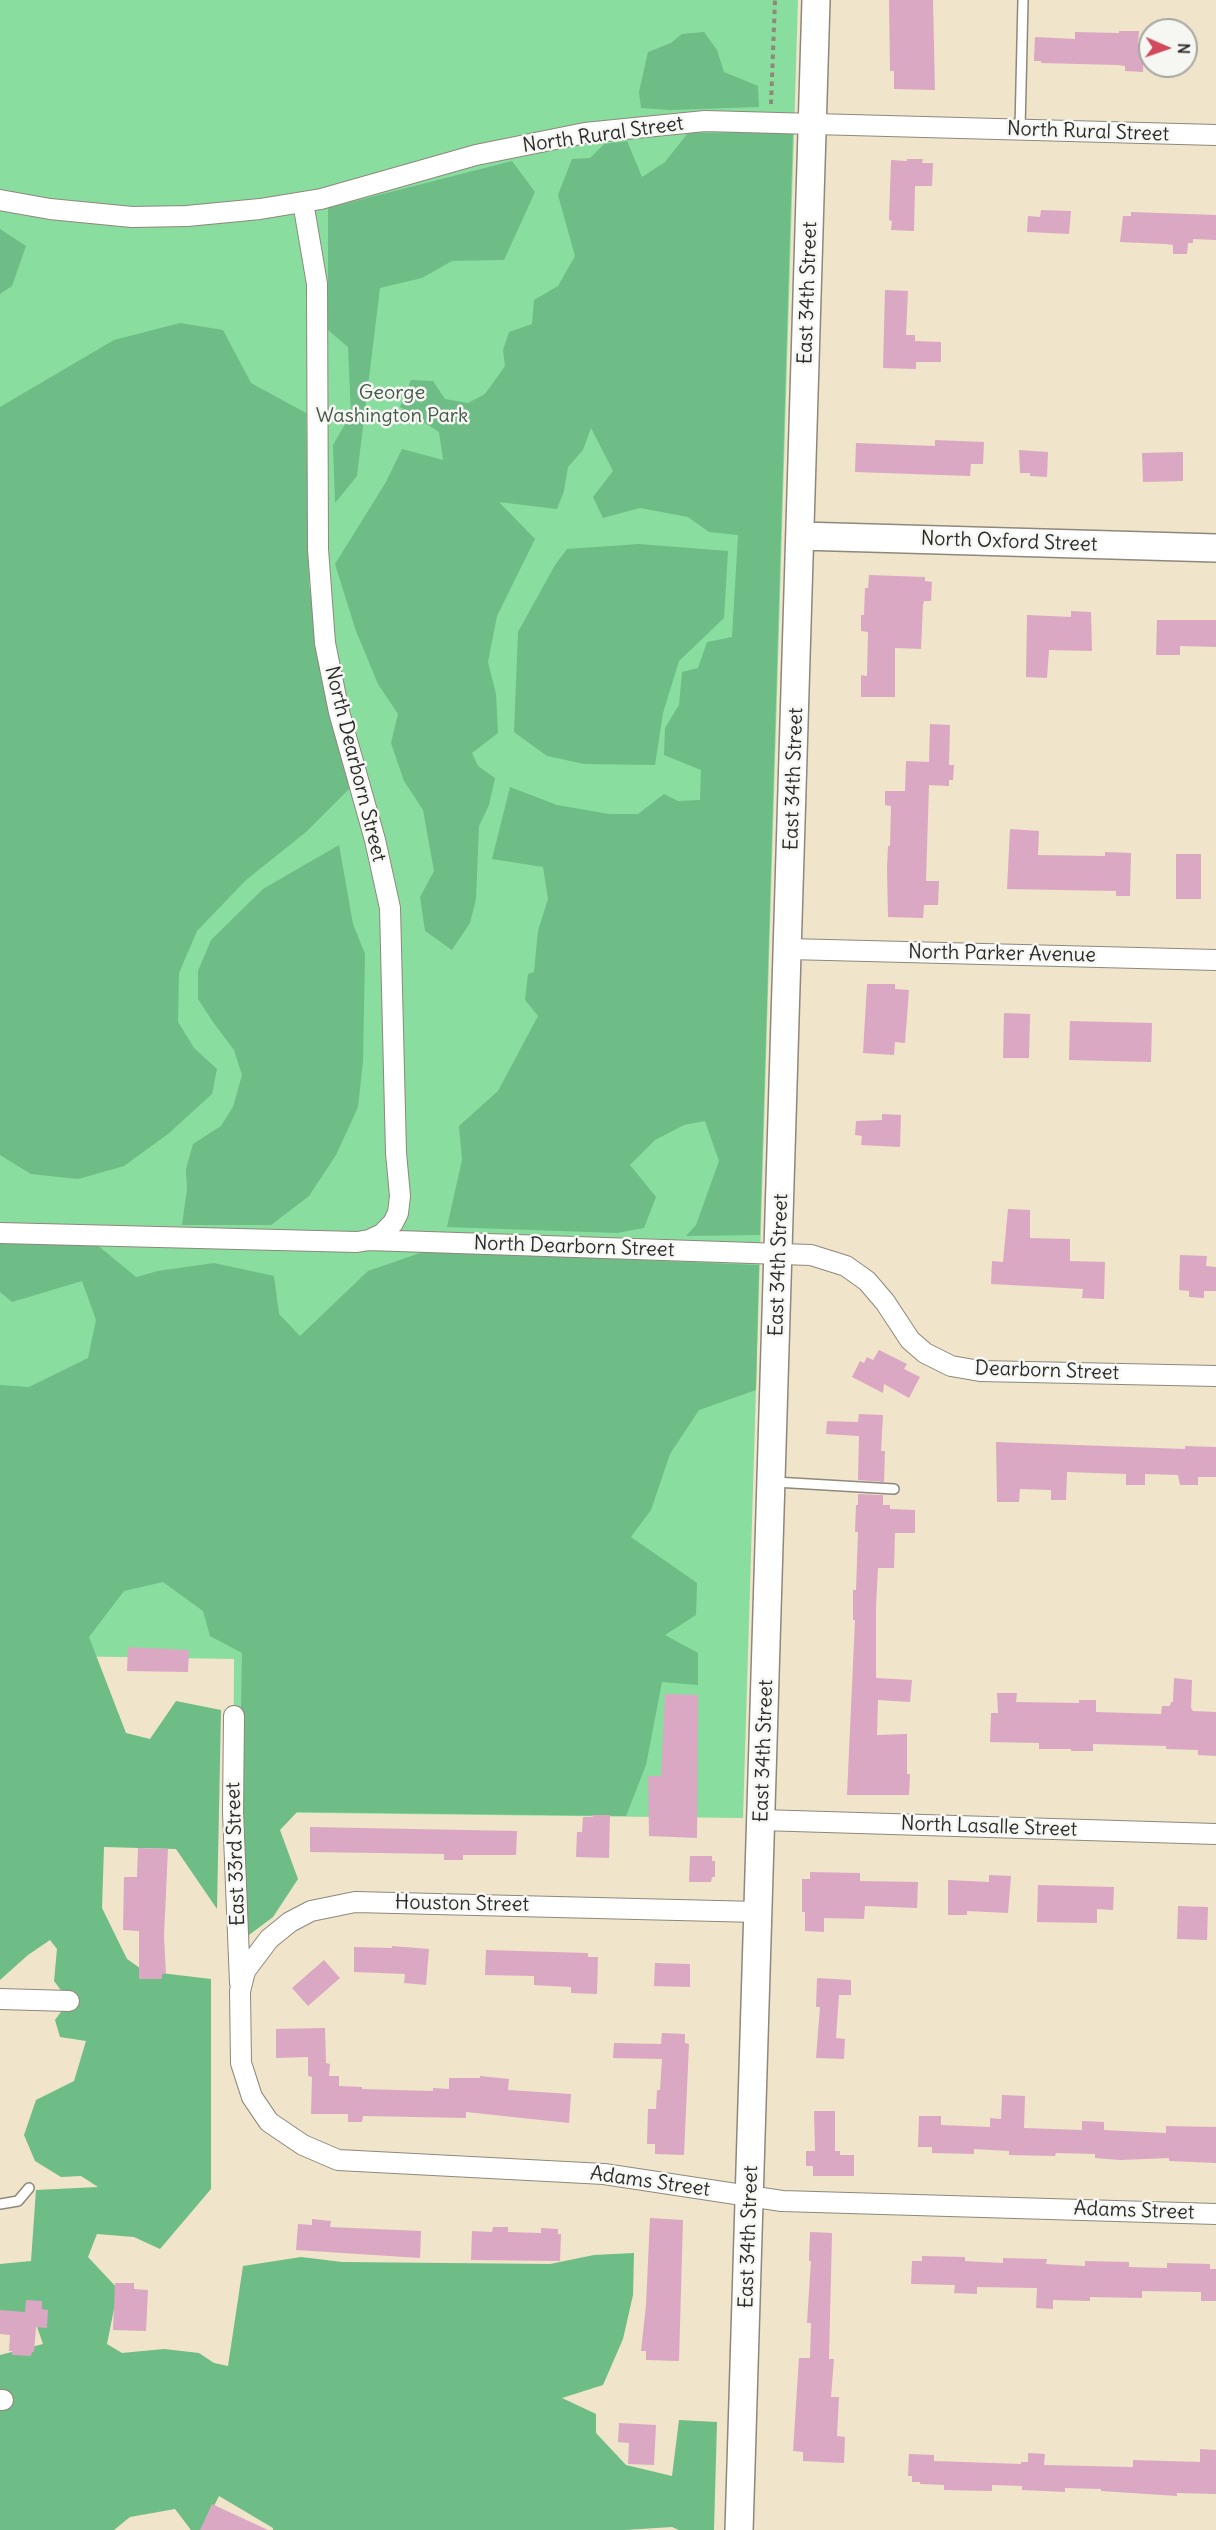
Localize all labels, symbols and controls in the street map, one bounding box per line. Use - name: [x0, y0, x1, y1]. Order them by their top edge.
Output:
- north arrow: [1138, 18, 1198, 78]
- text: N: [1174, 43, 1194, 54]
- street label: North Rural Street: [521, 112, 685, 158]
- street label: North Rural Street: [1006, 117, 1170, 147]
- street label: East 34th Street: [794, 221, 822, 365]
- park label: George Washington Park: [316, 381, 468, 428]
- street label: North Oxford Street: [920, 527, 1098, 557]
- street label: North Dearborn Street: [319, 664, 391, 864]
- street label: East 34th Street: [780, 707, 808, 851]
- street label: North Parker Avenue: [908, 940, 1096, 968]
- street label: East 34th Street: [765, 1193, 793, 1337]
- street label: North Dearborn Street: [473, 1232, 675, 1262]
- street label: Dearborn Street: [974, 1356, 1120, 1386]
- street label: East 34th Street: [750, 1679, 778, 1823]
- street label: East 33rd Street: [221, 1782, 251, 1926]
- street label: North Lasalle Street: [900, 1812, 1078, 1842]
- street label: Houston Street: [395, 1891, 529, 1917]
- street label: Adams Street: [589, 2162, 711, 2202]
- street label: East 34th Street: [735, 2165, 763, 2309]
- street label: Adams Street: [1073, 2197, 1195, 2225]

